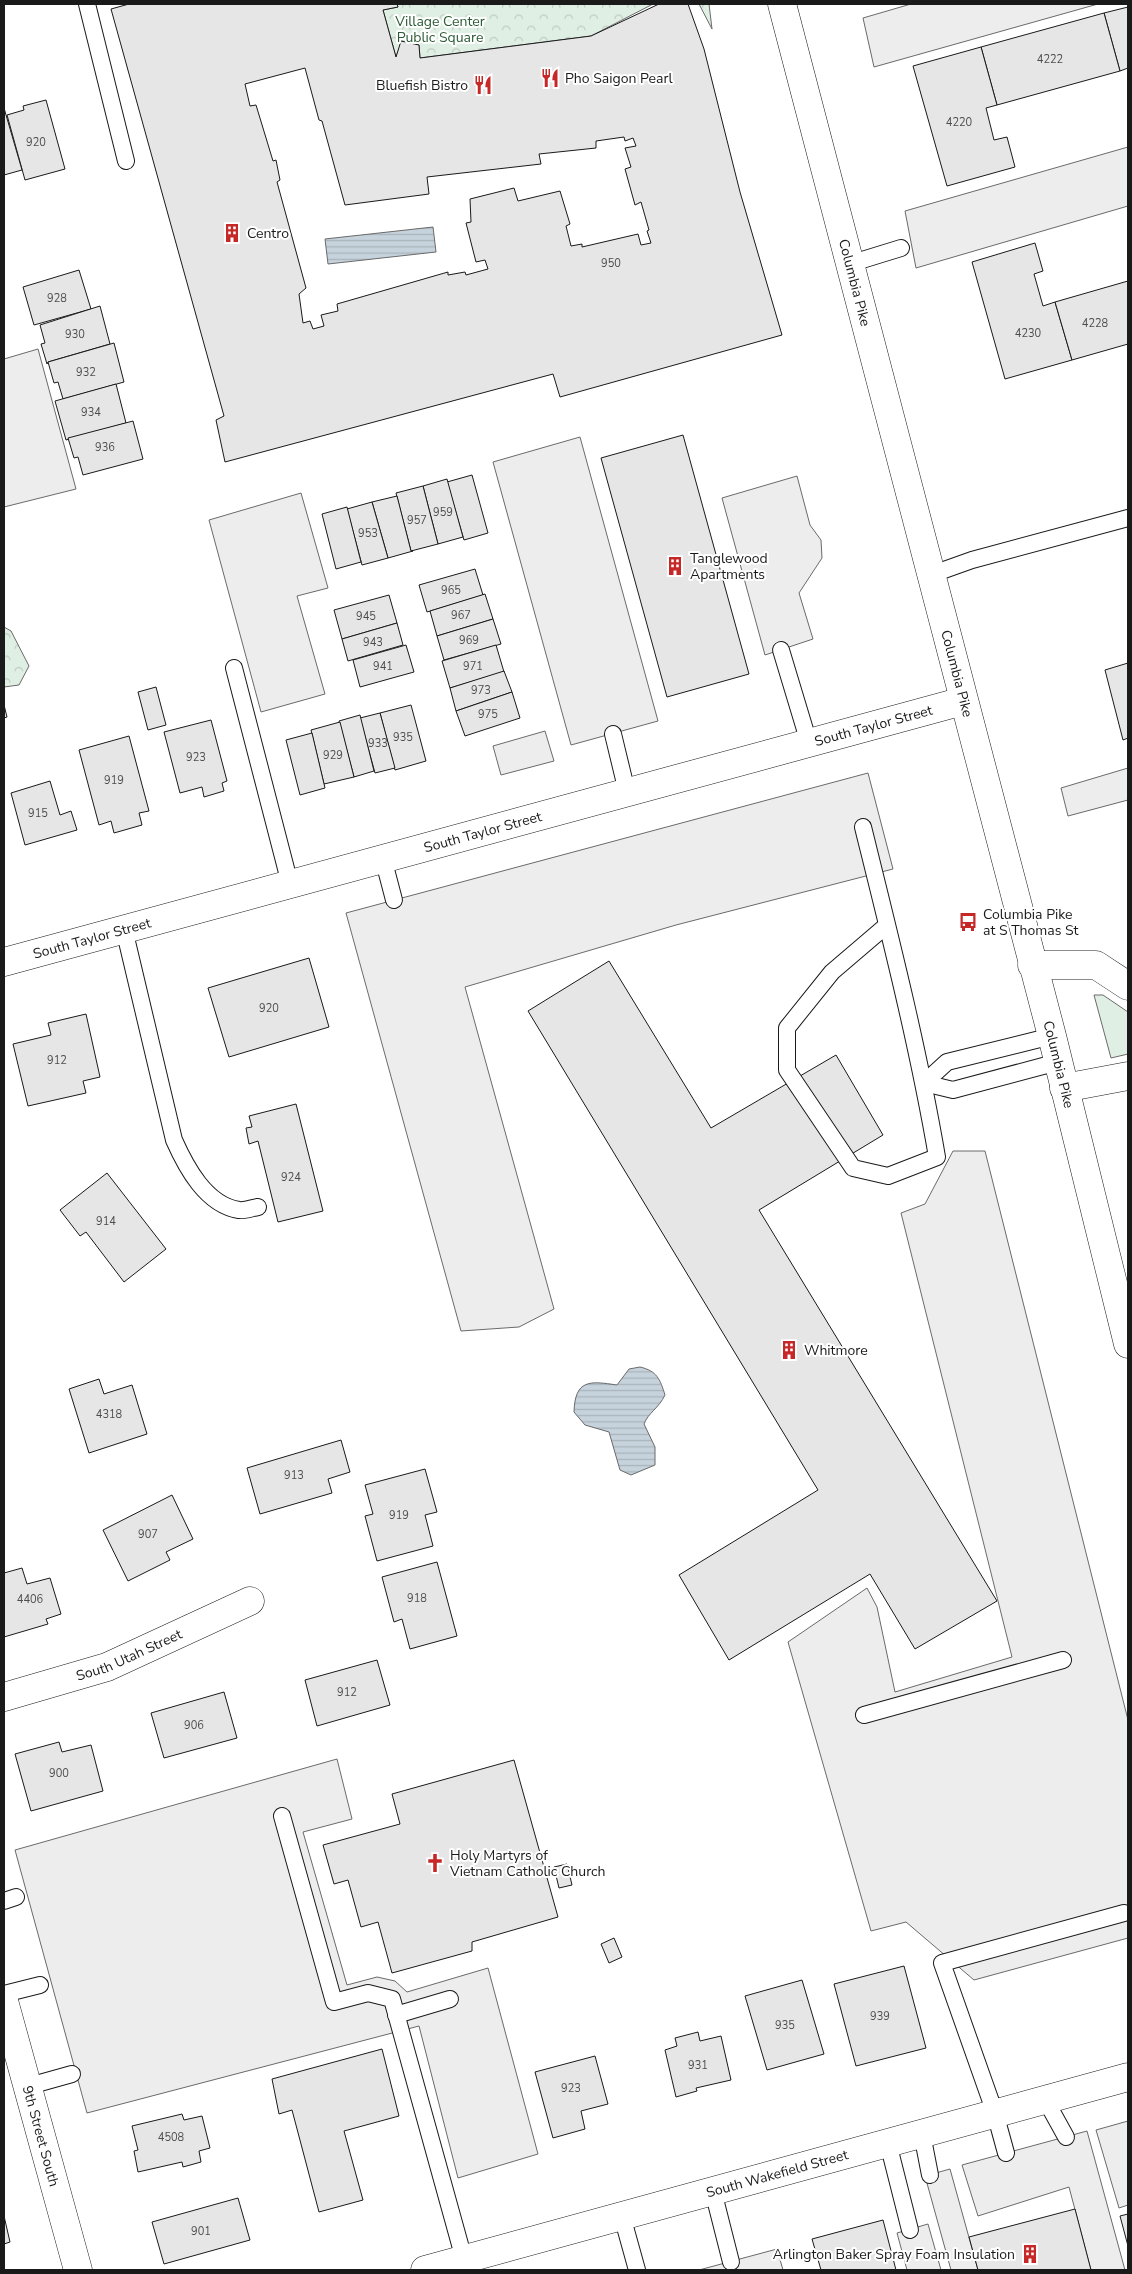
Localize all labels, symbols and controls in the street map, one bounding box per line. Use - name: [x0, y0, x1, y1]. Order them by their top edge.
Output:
- park label: Village Center Public Square: [394, 12, 485, 47]
- house number: 4222: [1037, 52, 1063, 67]
- restaurant icon: Pho Saigon Pearl: [539, 67, 561, 89]
- place label: Pho Saigon Pearl: [565, 69, 673, 88]
- restaurant icon: Bluefish Bistro: [472, 74, 494, 96]
- place label: Bluefish Bistro: [376, 76, 468, 95]
- house number: 4220: [946, 115, 973, 130]
- house number: 920: [26, 135, 46, 150]
- building icon: Centro: [221, 222, 243, 244]
- place label: Centro: [247, 224, 289, 243]
- street label: Columbia Pike: [834, 237, 875, 328]
- house number: 950: [601, 256, 621, 271]
- house number: 928: [47, 291, 67, 306]
- house number: 4228: [1082, 316, 1109, 331]
- house number: 4230: [1015, 326, 1042, 341]
- house number: 930: [65, 327, 85, 342]
- house number: 932: [76, 365, 96, 380]
- house number: 934: [81, 405, 101, 420]
- house number: 936: [95, 440, 115, 455]
- house number: 959: [433, 505, 453, 520]
- house number: 957: [407, 513, 427, 528]
- house number: 953: [358, 526, 378, 541]
- place label: Tanglewood Apartments: [690, 549, 768, 584]
- building icon: Tanglewood Apartments: [664, 555, 686, 577]
- house number: 965: [441, 583, 461, 598]
- house number: 967: [451, 608, 471, 623]
- house number: 945: [356, 609, 376, 624]
- street label: Columbia Pike: [937, 628, 978, 719]
- house number: 969: [459, 633, 479, 648]
- house number: 943: [363, 635, 383, 650]
- house number: 941: [373, 659, 393, 674]
- house number: 971: [463, 659, 483, 674]
- house number: 973: [471, 683, 491, 698]
- street label: South Taylor Street: [812, 700, 935, 751]
- house number: 975: [478, 707, 498, 722]
- house number: 935: [393, 730, 413, 745]
- house number: 933: [368, 736, 388, 751]
- house number: 929: [323, 748, 343, 763]
- house number: 923: [186, 750, 206, 765]
- house number: 919: [104, 773, 124, 788]
- house number: 915: [28, 806, 48, 821]
- street label: South Taylor Street: [422, 807, 544, 857]
- place label: Columbia Pike at S Thomas St: [983, 905, 1079, 940]
- bus stop icon: Columbia Pike at S Thomas St: [957, 911, 979, 933]
- street label: South Taylor Street: [31, 913, 153, 963]
- house number: 920: [259, 1001, 279, 1016]
- street label: Columbia Pike: [1039, 1019, 1079, 1110]
- house number: 912: [47, 1053, 67, 1068]
- house number: 924: [281, 1170, 301, 1185]
- house number: 914: [96, 1214, 116, 1229]
- building icon: Whitmore: [778, 1339, 800, 1361]
- place label: Whitmore: [804, 1341, 868, 1360]
- house number: 4318: [96, 1407, 123, 1422]
- house number: 913: [284, 1468, 304, 1483]
- house number: 919: [389, 1508, 409, 1523]
- house number: 907: [138, 1527, 158, 1542]
- house number: 918: [407, 1591, 427, 1606]
- house number: 4406: [17, 1592, 44, 1607]
- street label: South Utah Street: [74, 1624, 185, 1685]
- house number: 912: [337, 1685, 357, 1700]
- house number: 906: [184, 1718, 204, 1733]
- house number: 900: [49, 1766, 69, 1781]
- place label: Holy Martyrs of Vietnam Catholic Church: [449, 1846, 606, 1881]
- church icon: Holy Martyrs of Vietnam Catholic Church: [424, 1852, 446, 1874]
- house number: 939: [870, 2009, 890, 2024]
- house number: 935: [775, 2018, 795, 2033]
- house number: 931: [688, 2058, 708, 2073]
- house number: 923: [561, 2081, 581, 2096]
- street label: 9th Street South: [18, 2083, 64, 2189]
- house number: 4508: [158, 2130, 185, 2145]
- street label: South Wakefield Street: [704, 2145, 850, 2202]
- house number: 901: [191, 2224, 211, 2239]
- building icon: Arlington Baker Spray Foam Insulation: [1019, 2243, 1041, 2265]
- place label: Arlington Baker Spray Foam Insulation: [773, 2245, 1015, 2264]

